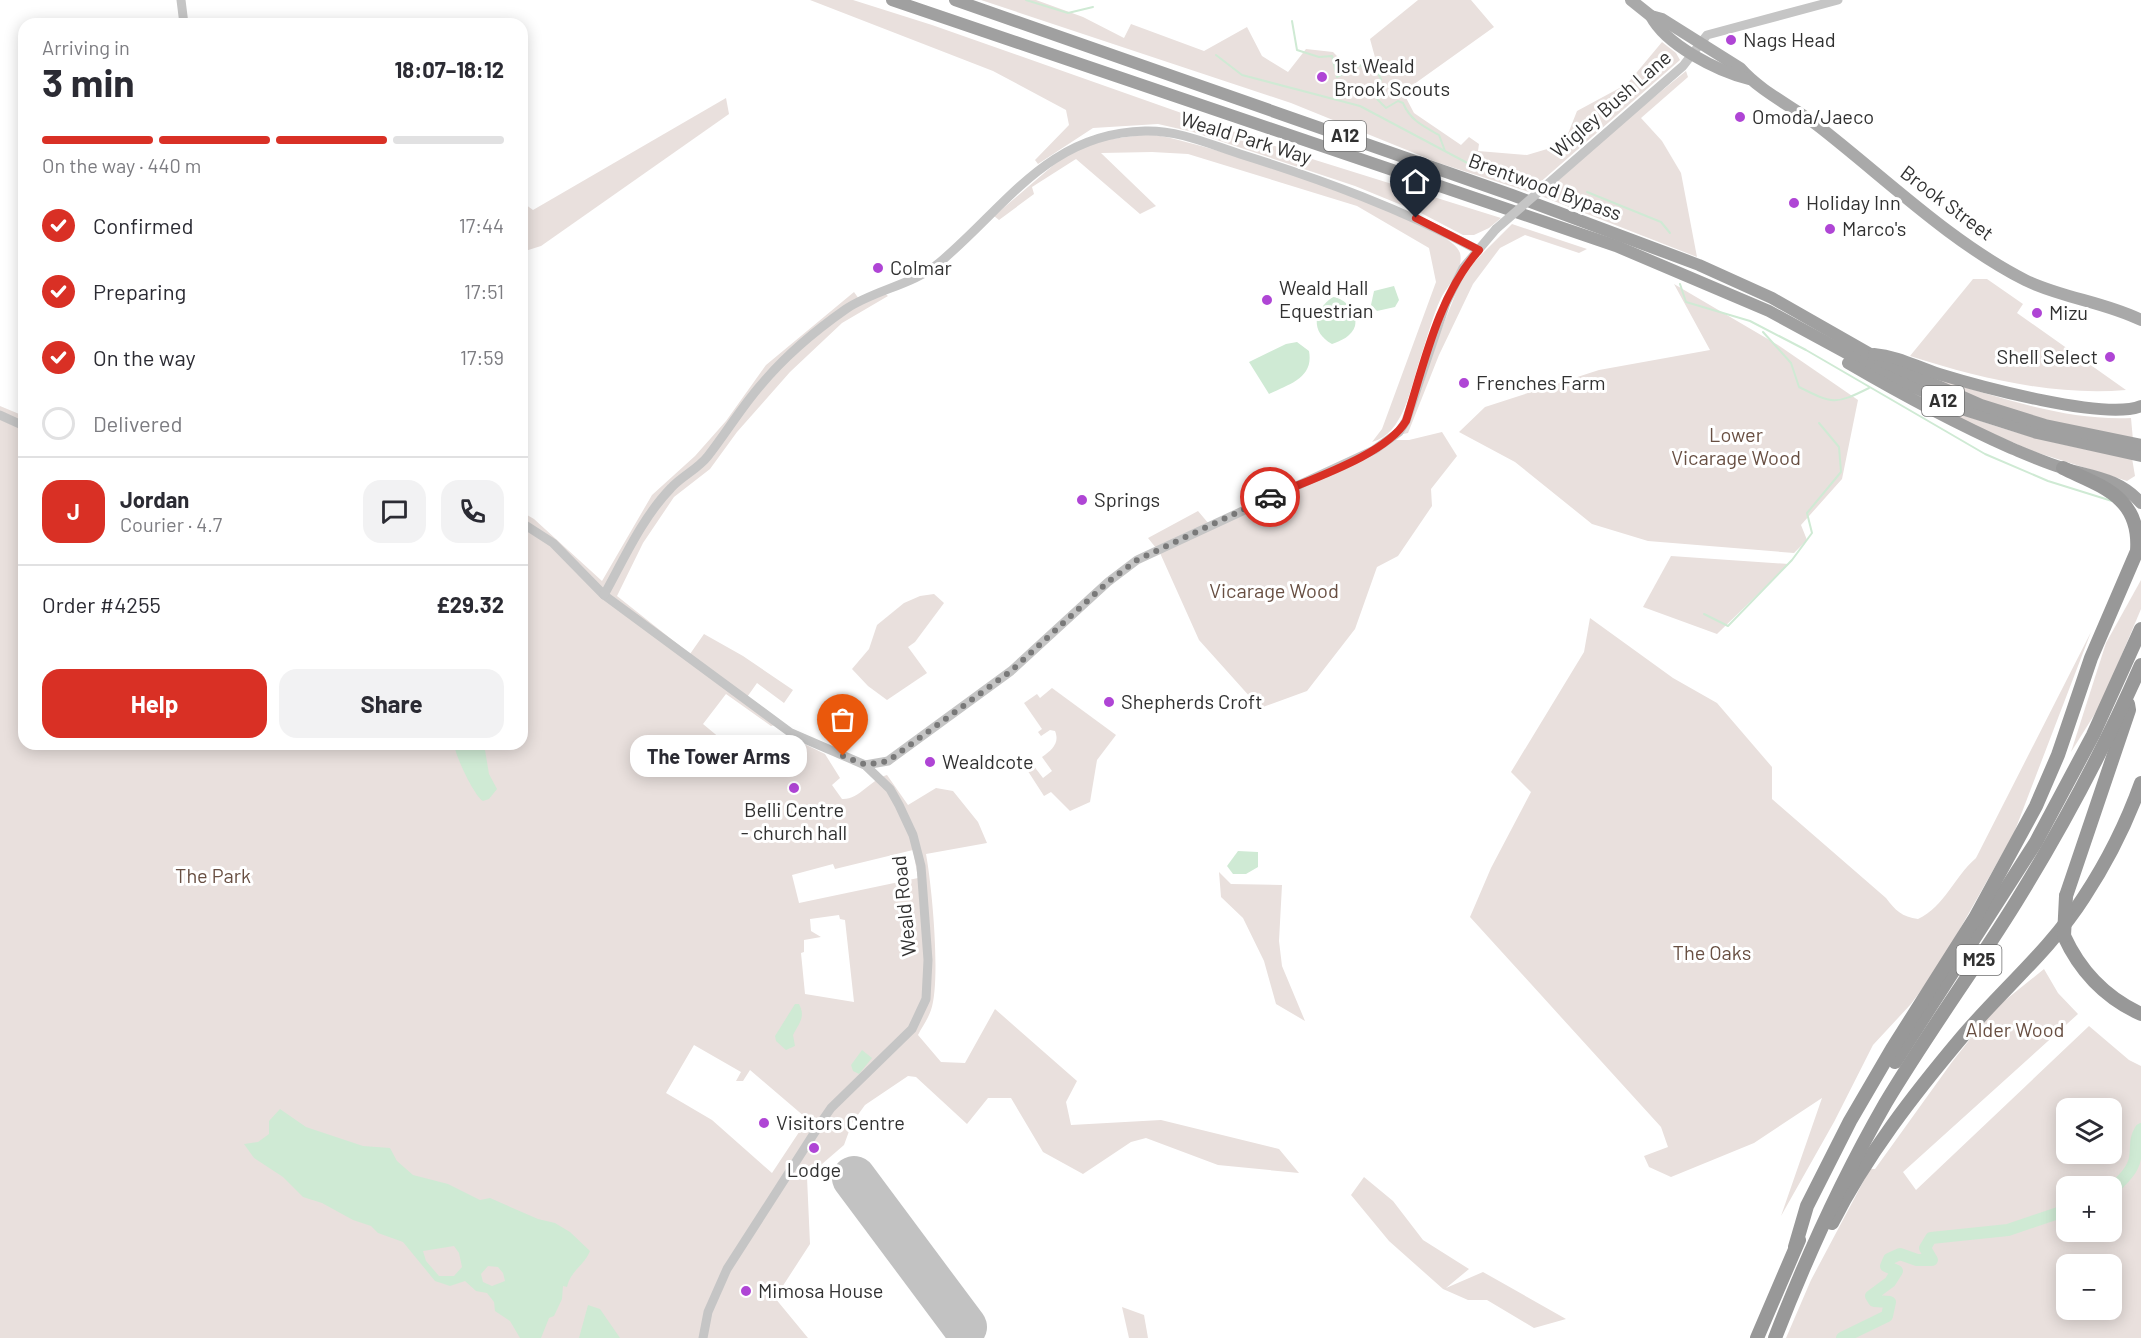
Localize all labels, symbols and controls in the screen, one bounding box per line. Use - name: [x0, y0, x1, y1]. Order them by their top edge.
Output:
- place label: Nags Head: [1743, 27, 1836, 51]
- marker: Nags Head: [1724, 33, 1738, 47]
- text: Arriving in: [42, 35, 130, 59]
- street label: Wigley Bush Lane: [1545, 44, 1676, 162]
- place label: 1st Weald Brook Scouts: [1334, 53, 1450, 100]
- text: 18:07–18:12: [395, 56, 504, 82]
- text: 3 min: [42, 58, 135, 105]
- marker: 1st Weald Brook Scouts: [1315, 70, 1329, 84]
- place label: Omoda/Jaeco: [1752, 104, 1874, 128]
- street label: Weald Park Way: [1178, 106, 1315, 168]
- marker: Omoda/Jaeco: [1733, 110, 1747, 124]
- road number: A12: [1324, 121, 1366, 151]
- street label: Brentwood Bypass: [1466, 147, 1625, 225]
- text: On the way · 440 m: [42, 153, 201, 177]
- pin: [1390, 156, 1441, 218]
- street label: Brook Street: [1896, 159, 1999, 245]
- icon: home: [1399, 165, 1432, 198]
- place label: Holiday Inn: [1806, 190, 1901, 214]
- marker: Holiday Inn: [1787, 196, 1801, 210]
- icon: check: [42, 209, 75, 242]
- text: Confirmed: [93, 212, 193, 238]
- text: 17:44: [459, 213, 504, 237]
- place label: Marco's: [1842, 216, 1906, 240]
- marker: Marco's: [1823, 222, 1837, 236]
- place label: Colmar: [890, 255, 952, 279]
- marker: Colmar: [871, 261, 885, 275]
- icon: check: [42, 275, 75, 308]
- place label: Weald Hall Equestrian: [1279, 275, 1374, 322]
- text: Preparing: [93, 278, 186, 304]
- text: 17:51: [464, 279, 504, 303]
- marker: Weald Hall Equestrian: [1260, 293, 1274, 307]
- place label: Mizu: [2049, 300, 2088, 324]
- marker: Mizu: [2030, 306, 2044, 320]
- icon: check: [42, 341, 75, 374]
- text: On the way: [93, 344, 196, 370]
- place label: Shell Select: [1997, 344, 2098, 368]
- text: 17:59: [460, 345, 504, 369]
- marker: Shell Select: [2103, 350, 2117, 364]
- place label: Frenches Farm: [1476, 370, 1606, 394]
- marker: Frenches Farm: [1457, 376, 1471, 390]
- road number: A12: [1922, 386, 1964, 416]
- text: Delivered: [93, 410, 182, 436]
- park label: Lower Vicarage Wood: [1671, 422, 1801, 469]
- courier: [1240, 467, 1300, 527]
- button: chat: [363, 480, 426, 543]
- button: phone: [441, 480, 504, 543]
- icon: car: [1254, 481, 1287, 514]
- text: Jordan: [120, 486, 189, 512]
- place label: Springs: [1094, 487, 1160, 511]
- marker: Springs: [1075, 493, 1089, 507]
- text: J: [67, 498, 80, 524]
- text: Courier · 4.7: [120, 512, 222, 536]
- park label: Vicarage Wood: [1209, 578, 1339, 602]
- text: Order #4255: [42, 591, 161, 617]
- text: £29.32: [436, 591, 504, 617]
- button: Help: [42, 669, 267, 738]
- button: Share: [279, 669, 504, 738]
- place label: Shepherds Croft: [1121, 689, 1263, 713]
- pin: [817, 694, 868, 756]
- marker: Shepherds Croft: [1102, 695, 1116, 709]
- icon: bag: [826, 703, 859, 736]
- callout: The Tower Arms: [630, 735, 807, 777]
- text: The Tower Arms: [647, 744, 790, 768]
- place label: Wealdcote: [942, 749, 1034, 773]
- marker: Wealdcote: [923, 755, 937, 769]
- marker: Belli Centre - church hall: [787, 781, 801, 795]
- place label: Belli Centre - church hall: [741, 797, 847, 844]
- street label: Weald Road: [886, 855, 920, 958]
- park label: The Park: [175, 863, 251, 887]
- park label: The Oaks: [1673, 940, 1751, 964]
- road number: M25: [1956, 945, 2002, 975]
- park label: Alder Wood: [1966, 1017, 2064, 1041]
- map controls: [2056, 1098, 2122, 1320]
- button: layers: [2056, 1098, 2122, 1164]
- place label: Visitors Centre: [776, 1110, 905, 1134]
- marker: Visitors Centre: [757, 1116, 771, 1130]
- marker: Lodge: [807, 1141, 821, 1155]
- place label: Lodge: [787, 1157, 841, 1181]
- button: +: [2056, 1176, 2122, 1242]
- button: −: [2056, 1254, 2122, 1320]
- place label: Mimosa House: [758, 1278, 884, 1302]
- marker: Mimosa House: [739, 1284, 753, 1298]

